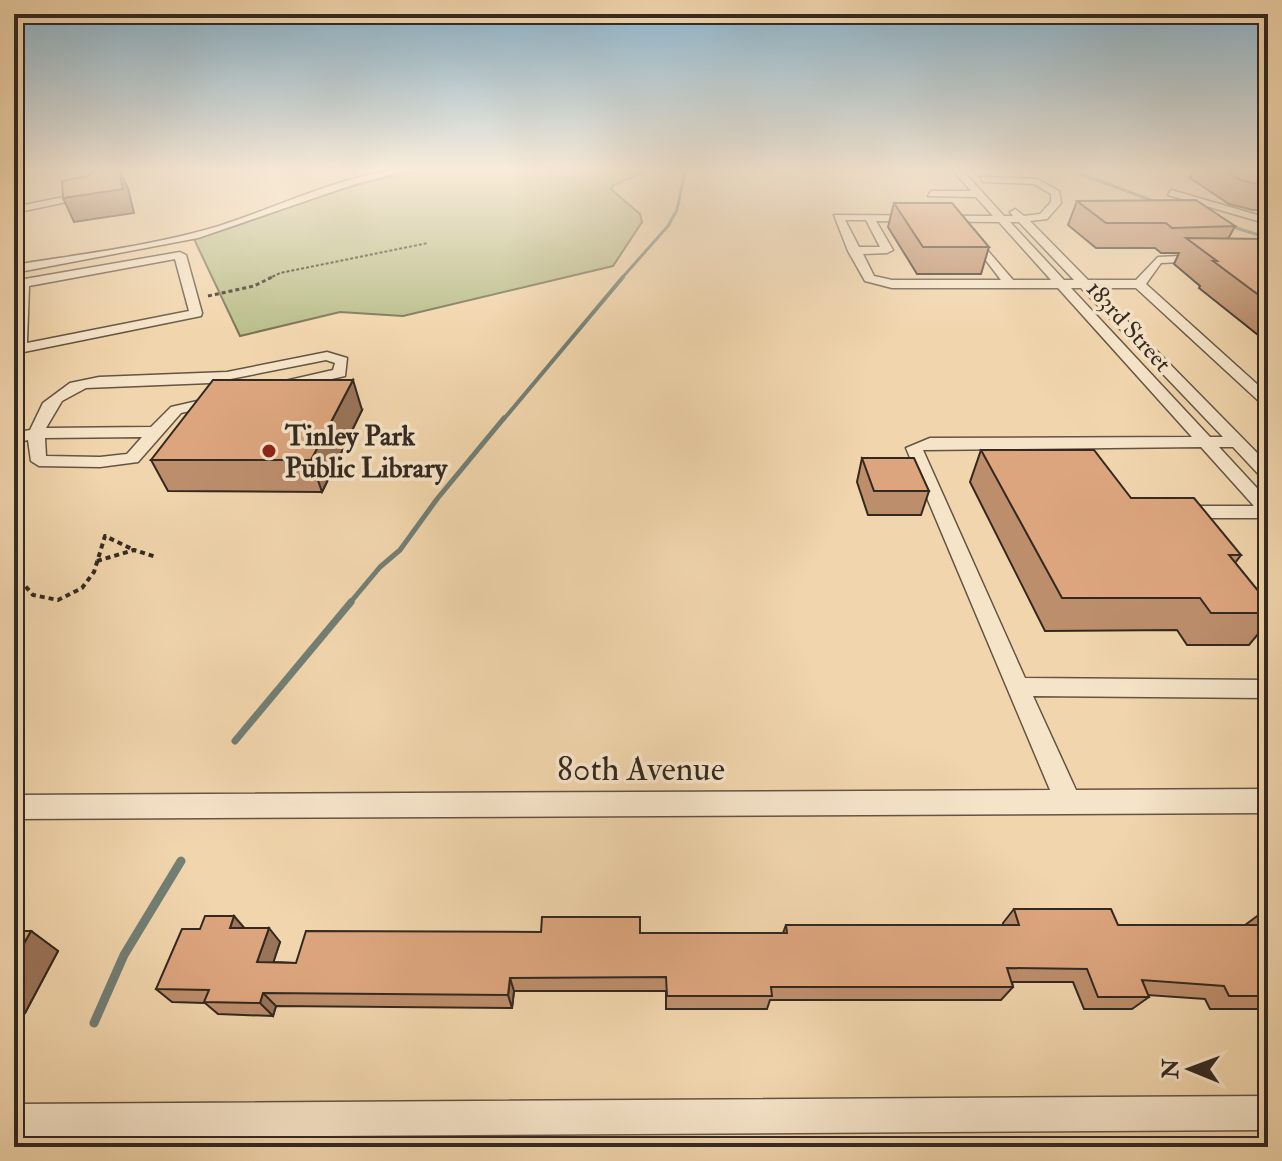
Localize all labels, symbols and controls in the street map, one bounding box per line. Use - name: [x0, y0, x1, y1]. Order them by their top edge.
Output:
- street label: 183rd Street: [1079, 274, 1178, 379]
- place label: Tinley Park Public Library: [284, 419, 449, 486]
- marker: Tinley Park Public Library: [260, 442, 278, 460]
- street label: 80th Avenue: [557, 748, 725, 791]
- north arrow: [1150, 1029, 1230, 1109]
- text: N: [1157, 1058, 1185, 1080]

